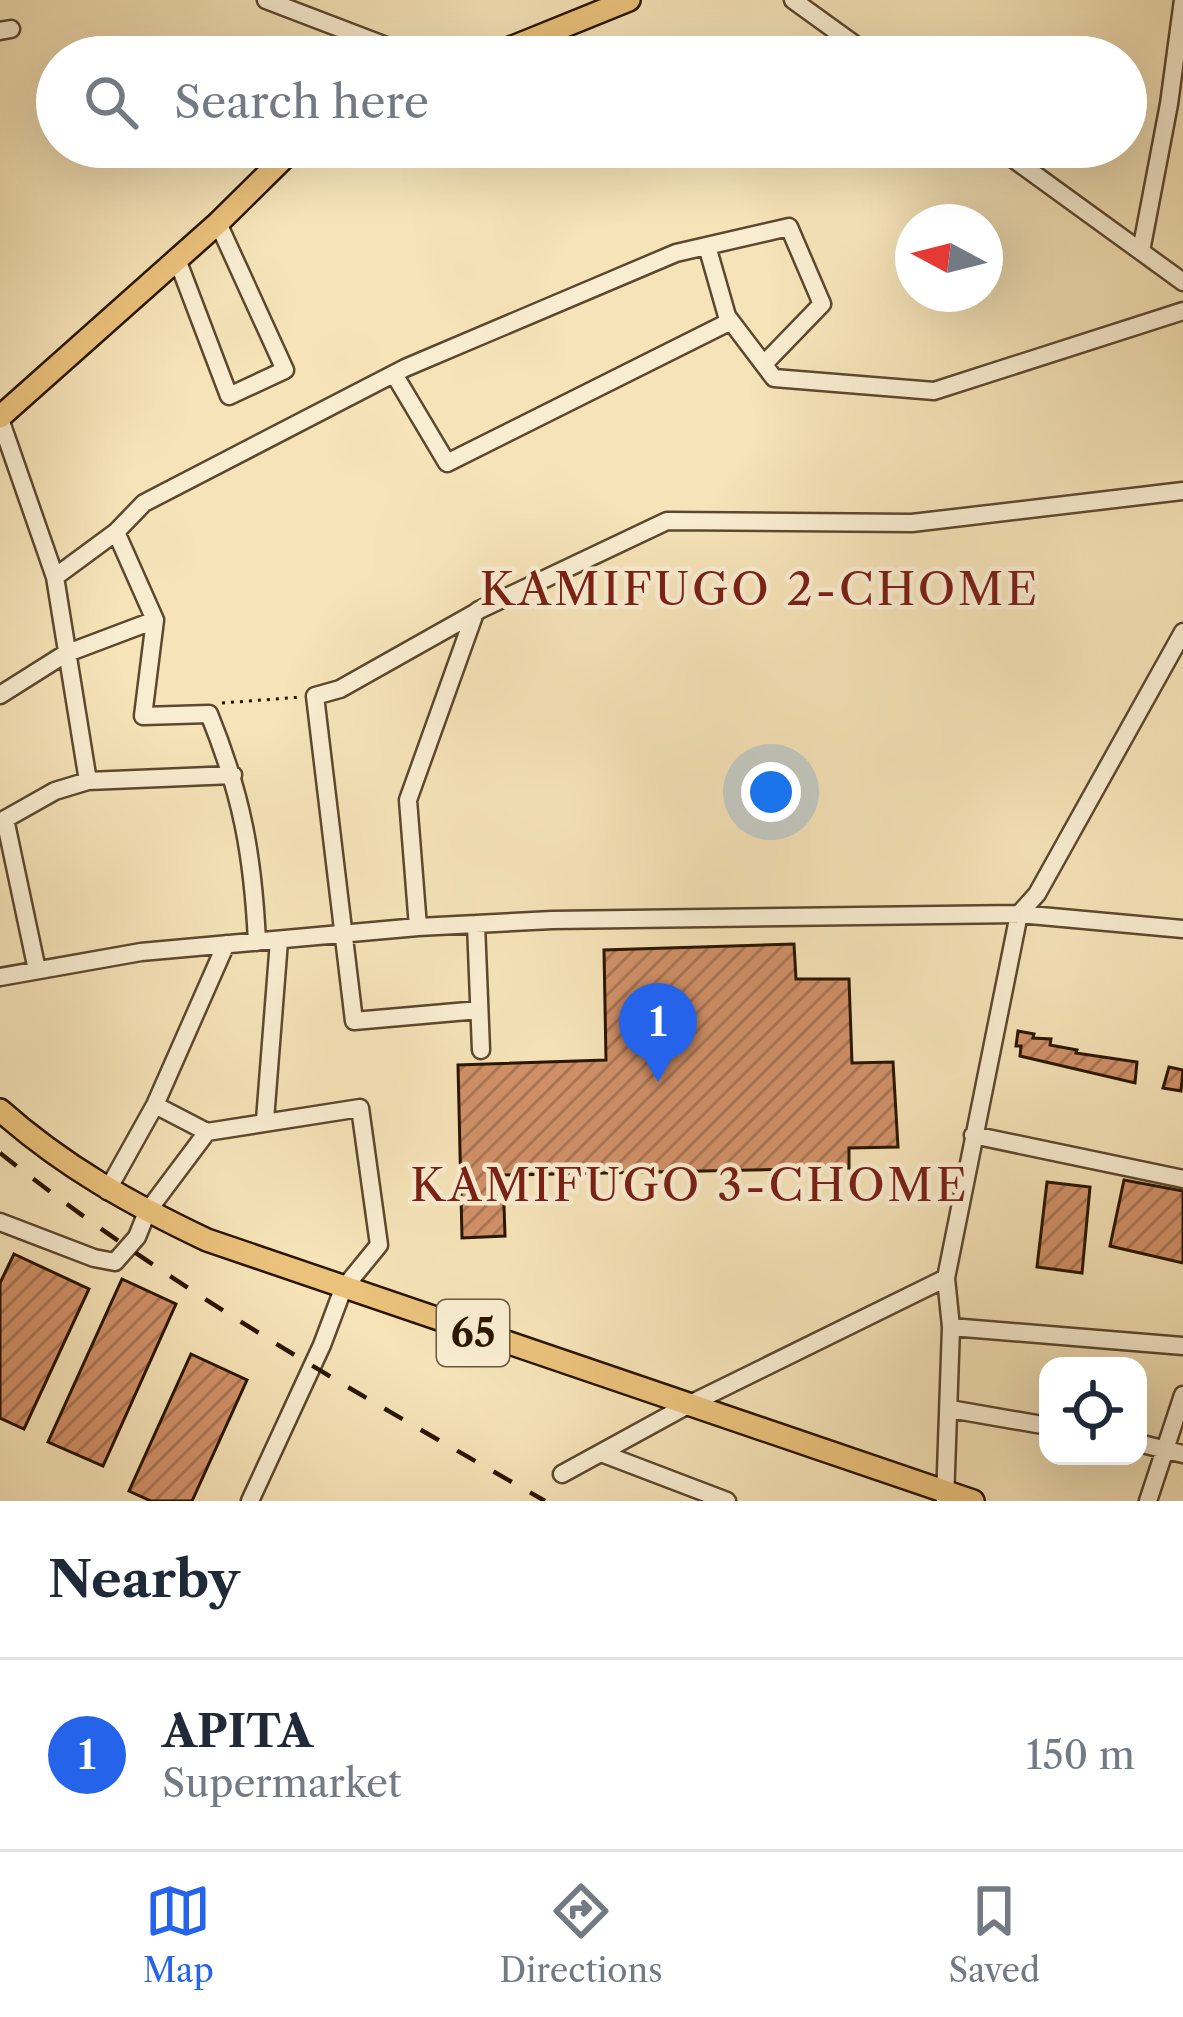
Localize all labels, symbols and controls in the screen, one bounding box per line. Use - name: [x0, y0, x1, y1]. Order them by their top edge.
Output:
- search box: [36, 36, 1147, 168]
- icon: search: [78, 69, 144, 135]
- text: Search here: [174, 74, 429, 130]
- north arrow: [895, 204, 1003, 312]
- district label: KAMIFUGO 2-CHOME: [480, 561, 1040, 617]
- your location: [741, 762, 801, 822]
- pin: 1: [619, 983, 697, 1082]
- district label: KAMIFUGO 3-CHOME: [410, 1157, 970, 1213]
- road number: 65: [437, 1300, 509, 1366]
- map controls: [1039, 1357, 1147, 1465]
- button: locate: [1039, 1357, 1147, 1465]
- text: Nearby: [48, 1548, 240, 1610]
- text: APITA: [162, 1703, 313, 1759]
- text: 1: [78, 1731, 96, 1779]
- text: 150 m: [1026, 1731, 1135, 1779]
- text: Supermarket: [162, 1759, 402, 1807]
- tab: Map: [143, 1878, 214, 1991]
- tab: Directions: [500, 1878, 663, 1991]
- tab: Saved: [948, 1878, 1040, 1991]

